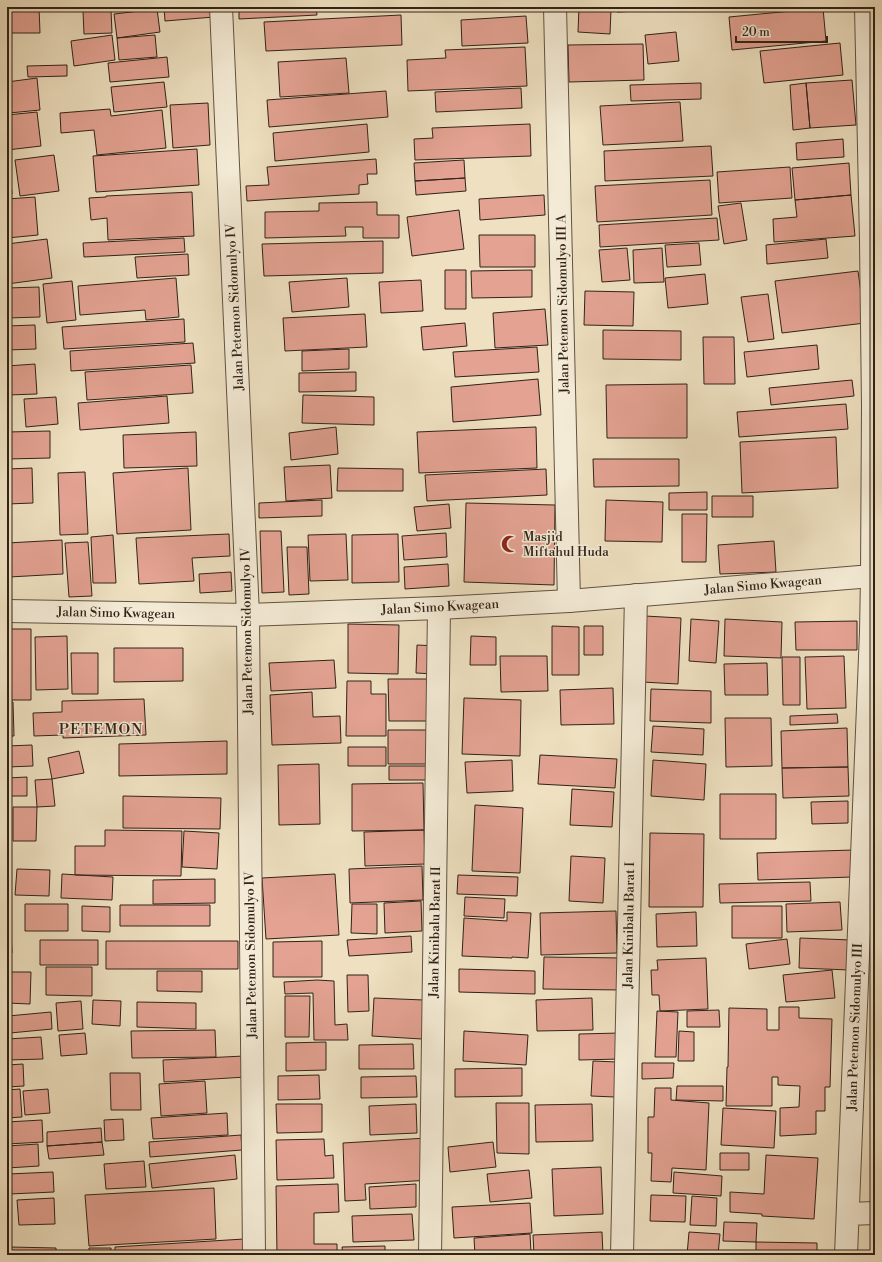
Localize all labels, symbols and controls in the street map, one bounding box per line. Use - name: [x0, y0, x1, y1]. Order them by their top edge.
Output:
- scale bar: [736, 18, 827, 44]
- text: 20 m: [742, 25, 770, 40]
- street label: Jalan Petemon Sidomulyo III A: [553, 213, 573, 395]
- street label: Jalan Petemon Sidomulyo IV: [223, 222, 247, 392]
- place label: Masjid Miftahul Huda: [523, 529, 609, 560]
- mosque icon: Masjid Miftahul Huda: [500, 534, 520, 554]
- street label: Jalan Petemon Sidomulyo IV: [238, 547, 256, 716]
- street label: Jalan Simo Kwagean: [702, 572, 823, 598]
- street label: Jalan Simo Kwagean: [380, 596, 500, 618]
- street label: Jalan Simo Kwagean: [56, 604, 176, 622]
- district label: PETEMON: [59, 720, 143, 739]
- street label: Jalan Kinibalu Barat I: [620, 861, 638, 990]
- street label: Jalan Kinibalu Barat II: [426, 866, 444, 999]
- street label: Jalan Petemon Sidomulyo IV: [242, 871, 260, 1040]
- street label: Jalan Petemon Sidomulyo III: [844, 943, 866, 1112]

